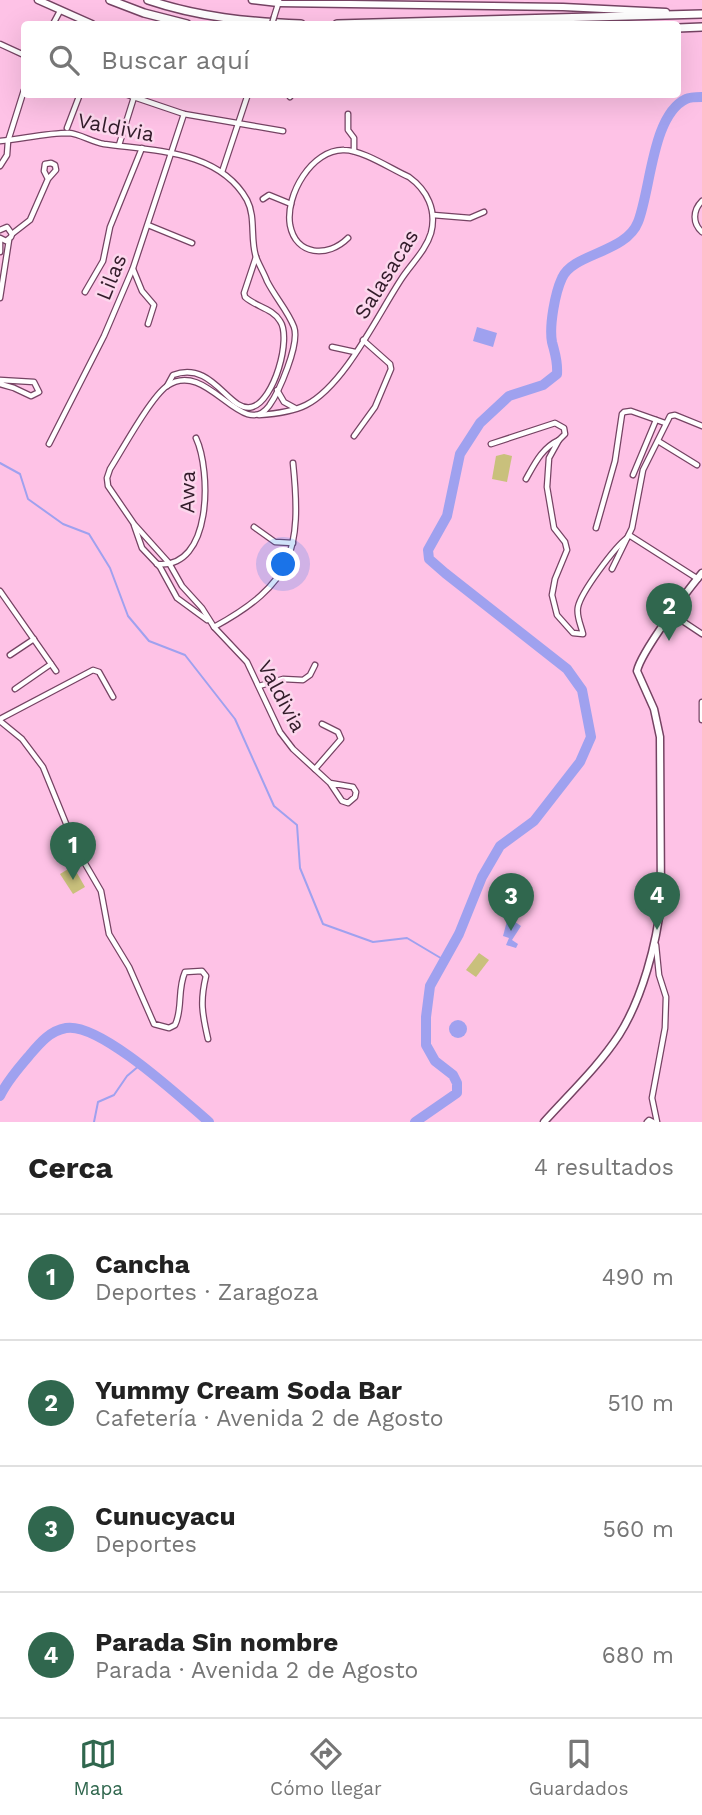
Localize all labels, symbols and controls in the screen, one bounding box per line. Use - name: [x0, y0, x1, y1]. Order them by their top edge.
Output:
- search box: [21, 21, 681, 98]
- icon: search: [45, 41, 83, 79]
- text: Buscar aquí: [101, 45, 250, 75]
- street label: Valdivia: [75, 107, 157, 147]
- street label: Salasacas: [349, 224, 423, 324]
- street label: Lilas: [91, 250, 131, 304]
- street label: Awa: [174, 470, 200, 513]
- your location: [266, 547, 300, 581]
- pin: 2: [646, 583, 692, 641]
- street label: Valdivia: [253, 656, 311, 736]
- pin: 1: [50, 822, 96, 880]
- pin: 4: [634, 872, 680, 930]
- pin: 3: [488, 873, 534, 931]
- text: Cerca: [28, 1150, 113, 1185]
- text: 4 resultados: [534, 1154, 674, 1181]
- text: Cancha: [95, 1249, 190, 1279]
- text: 1: [46, 1264, 56, 1291]
- text: 490 m: [602, 1264, 674, 1291]
- text: Deportes · Zaragoza: [95, 1279, 318, 1306]
- text: Yummy Cream Soda Bar: [95, 1375, 402, 1405]
- text: 2: [44, 1390, 58, 1417]
- text: 510 m: [608, 1390, 674, 1417]
- text: Cafetería · Avenida 2 de Agosto: [95, 1405, 444, 1432]
- text: Cunucyacu: [95, 1501, 236, 1531]
- text: 3: [44, 1516, 58, 1543]
- text: 560 m: [603, 1516, 674, 1543]
- text: Deportes: [95, 1531, 197, 1558]
- text: Parada Sin nombre: [95, 1627, 338, 1657]
- text: 4: [44, 1642, 58, 1669]
- text: 680 m: [602, 1642, 674, 1669]
- text: Parada · Avenida 2 de Agosto: [95, 1657, 418, 1684]
- tab: Mapa: [74, 1735, 123, 1800]
- tab: Cómo llegar: [270, 1735, 382, 1800]
- tab: Guardados: [529, 1735, 628, 1800]

